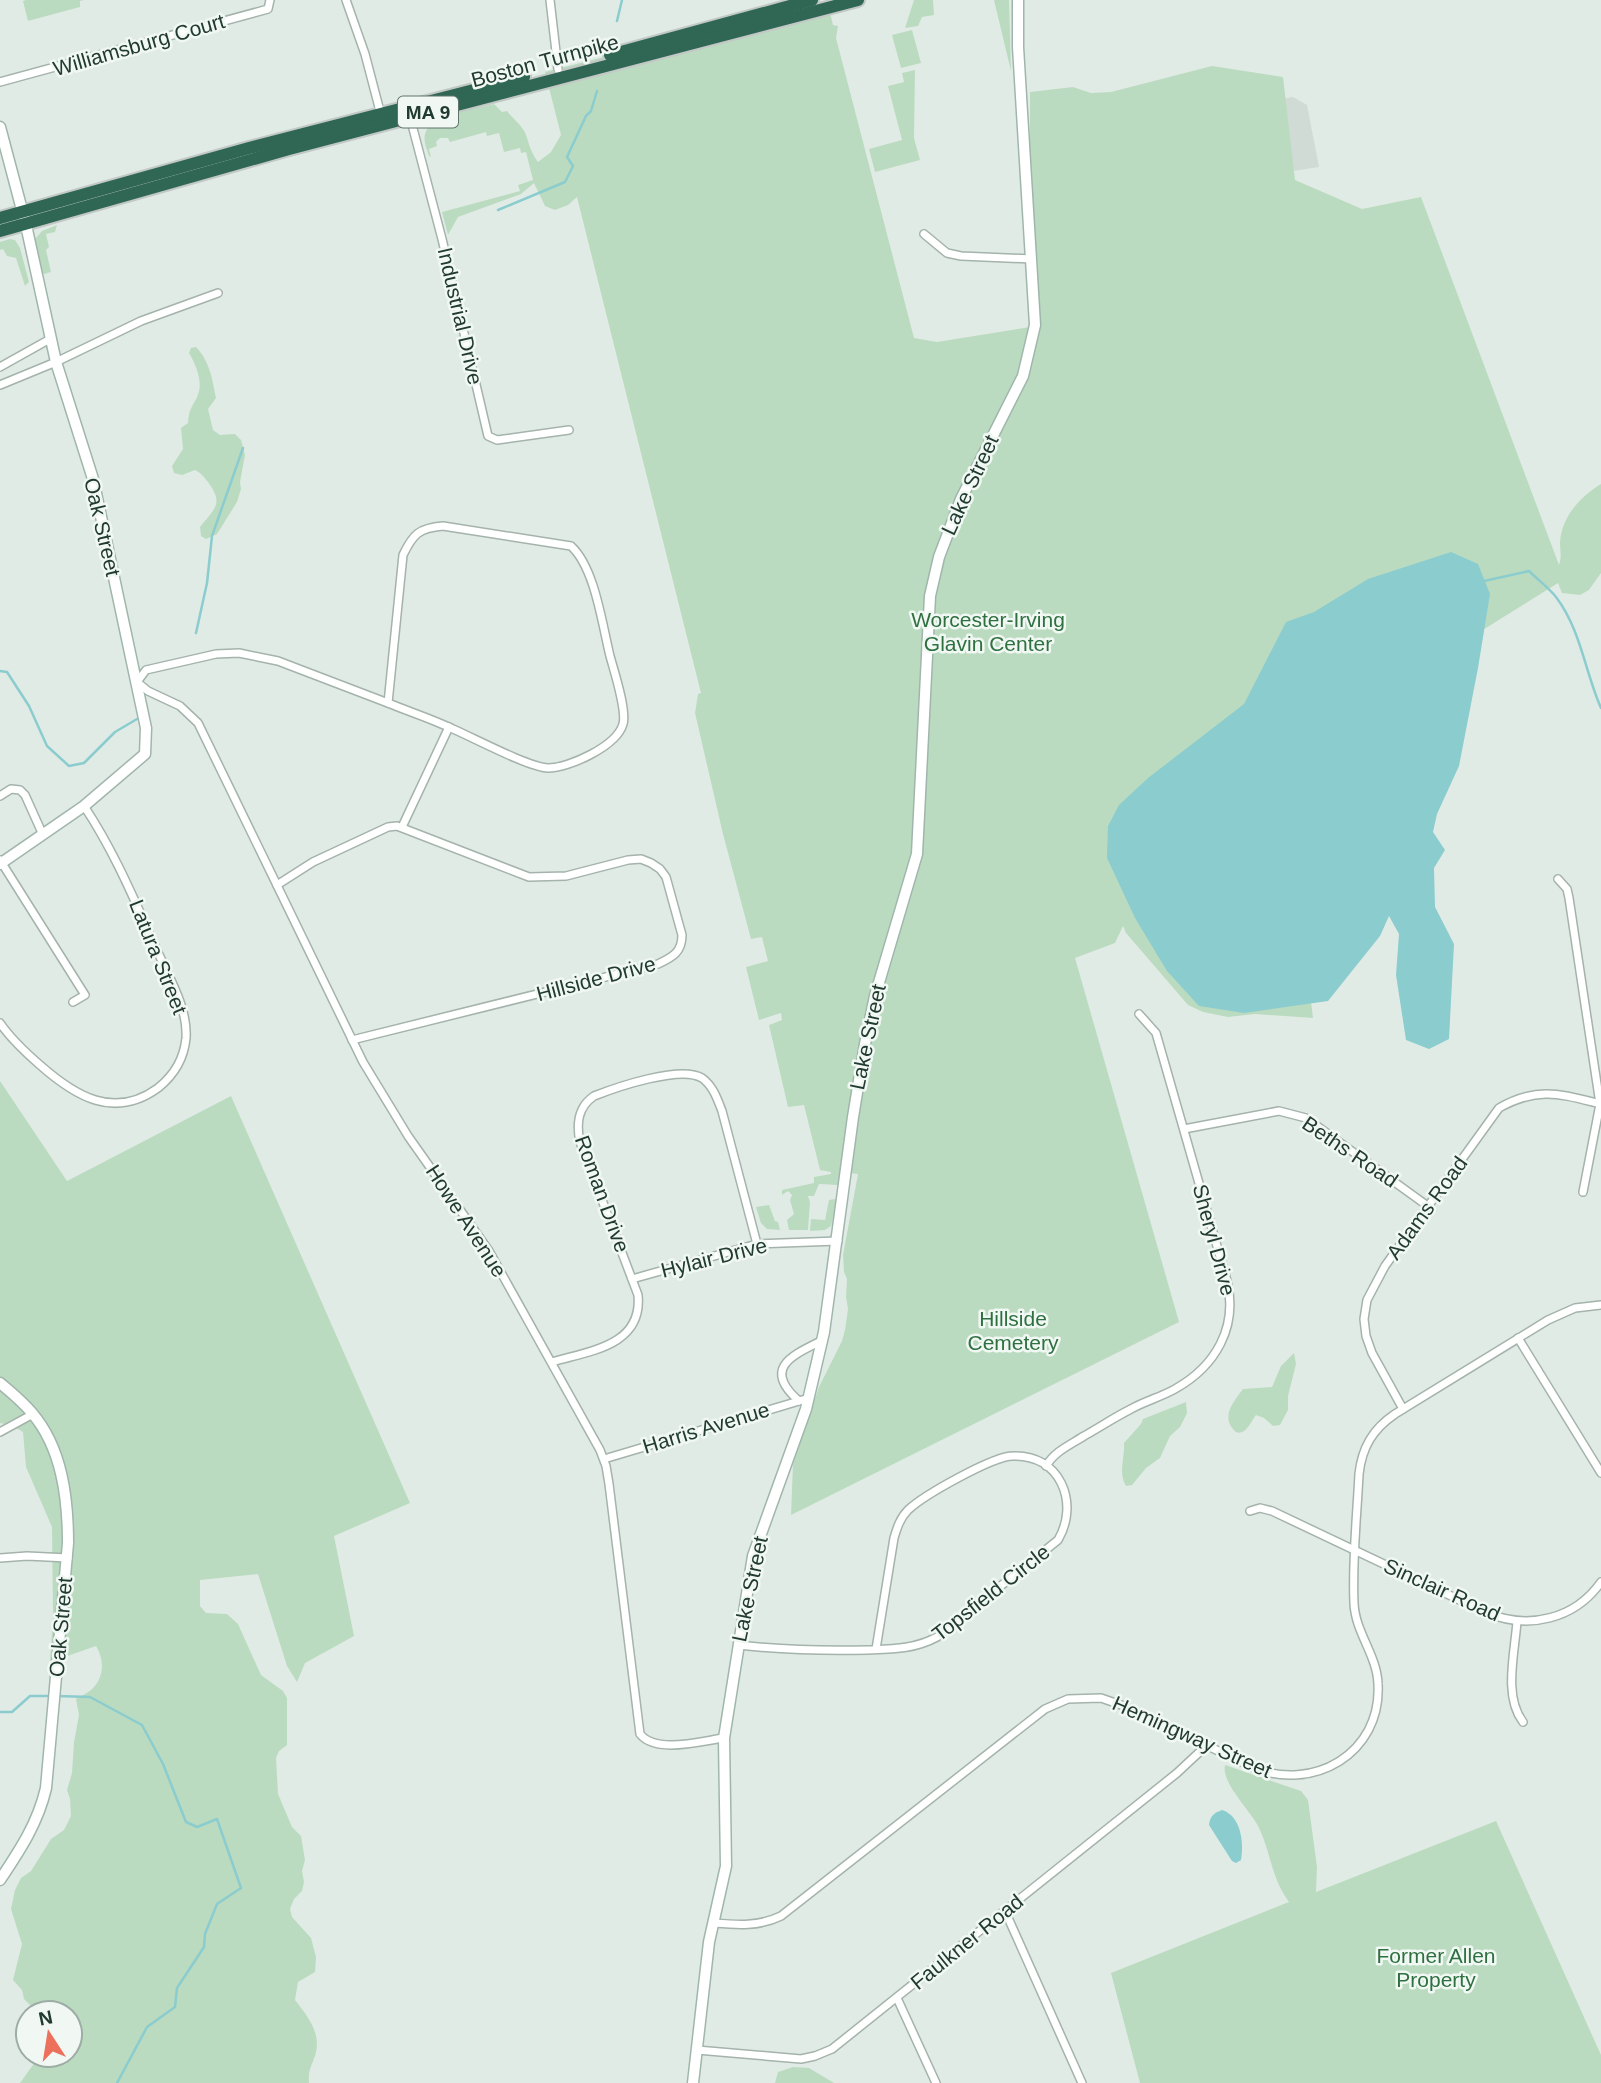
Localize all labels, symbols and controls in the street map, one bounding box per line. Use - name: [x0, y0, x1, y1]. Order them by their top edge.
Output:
- street label: Williamsburg Court: [50, 9, 227, 80]
- street label: Boston Turnpike: [469, 30, 621, 91]
- road number: MA 9: [398, 96, 458, 128]
- street label: Industrial Drive: [434, 245, 487, 387]
- street label: Lake Street: [936, 431, 1003, 538]
- street label: Oak Street: [80, 475, 125, 579]
- park label: Worcester-Irving Glavin Center: [911, 608, 1065, 655]
- street label: Latura Street: [125, 896, 192, 1018]
- street label: Hillside Drive: [534, 952, 658, 1005]
- street label: Lake Street: [845, 982, 890, 1092]
- street label: Beths Road: [1298, 1111, 1402, 1192]
- street label: Roman Drive: [571, 1132, 634, 1255]
- street label: Adams Road: [1382, 1152, 1472, 1264]
- street label: Howe Avenue: [422, 1160, 511, 1281]
- street label: Sheryl Drive: [1189, 1182, 1240, 1298]
- street label: Hylair Drive: [658, 1233, 769, 1282]
- park label: Hillside Cemetery: [967, 1307, 1059, 1354]
- street label: Harris Avenue: [640, 1397, 772, 1458]
- street label: Lake Street: [727, 1534, 772, 1644]
- street label: Topsfield Circle: [928, 1540, 1054, 1646]
- street label: Sinclair Road: [1380, 1554, 1504, 1625]
- street label: Oak Street: [45, 1576, 76, 1678]
- street label: Hemingway Street: [1109, 1691, 1275, 1782]
- street label: Faulkner Road: [906, 1889, 1027, 1994]
- park label: Former Allen Property: [1376, 1944, 1496, 1991]
- north arrow: [14, 1999, 84, 2069]
- text: N: [37, 2006, 54, 2030]

